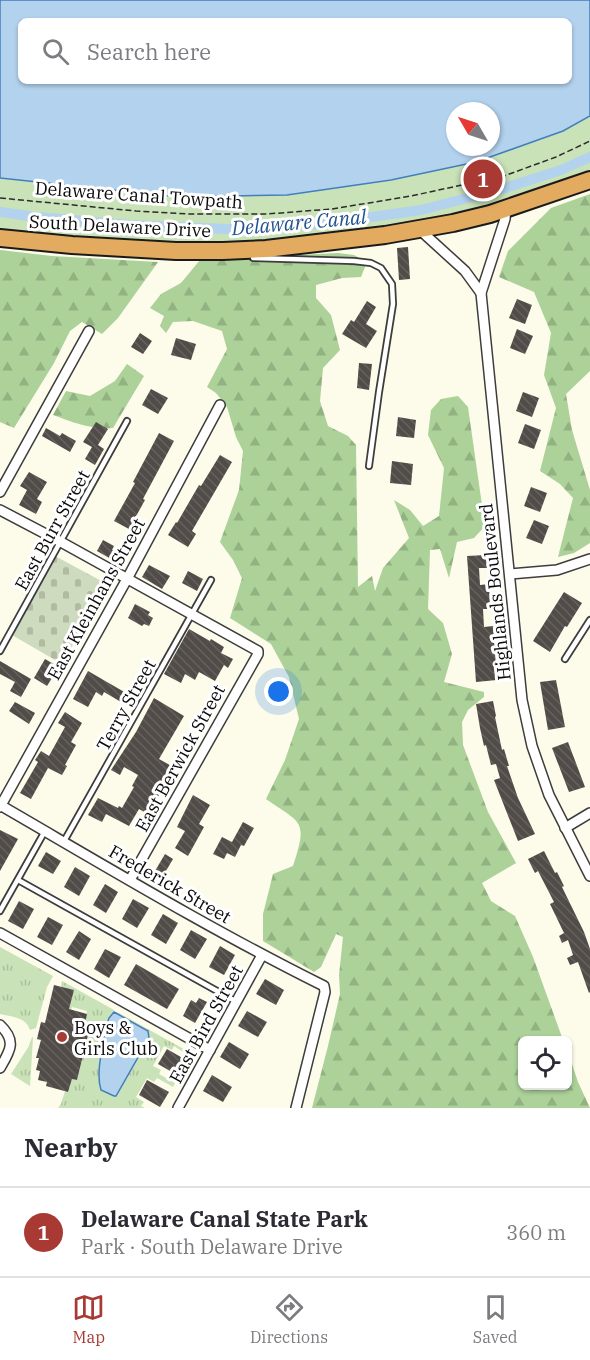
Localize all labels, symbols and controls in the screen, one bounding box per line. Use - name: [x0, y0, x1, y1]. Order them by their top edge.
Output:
- search box: [18, 18, 572, 84]
- icon: search: [39, 35, 72, 68]
- text: Search here: [87, 37, 211, 66]
- north arrow: [446, 102, 500, 156]
- pin: 1: [464, 156, 502, 201]
- street label: Delaware Canal Towpath: [34, 176, 244, 214]
- water label: Delaware Canal: [230, 203, 368, 241]
- street label: South Delaware Drive: [29, 210, 211, 242]
- street label: East Burr Street: [9, 466, 95, 594]
- street label: Highlands Boulevard: [474, 502, 516, 682]
- street label: East Kleinhans Street: [42, 514, 150, 684]
- street label: Terry Street: [91, 655, 161, 755]
- your location: [264, 677, 293, 706]
- street label: East Berwick Street: [130, 680, 230, 836]
- street label: Frederick Street: [105, 840, 235, 928]
- street label: East Bird Street: [164, 961, 248, 1087]
- place label: Boys & Girls Club: [74, 1016, 158, 1060]
- marker: Boys & Girls Club: [55, 1030, 69, 1044]
- map controls: [518, 1036, 572, 1090]
- button: locate: [518, 1036, 572, 1090]
- text: Nearby: [24, 1130, 118, 1164]
- text: Delaware Canal State Park: [81, 1204, 368, 1233]
- text: 1: [38, 1219, 50, 1246]
- text: 360 m: [506, 1219, 566, 1246]
- text: Park · South Delaware Drive: [81, 1233, 343, 1260]
- tab: Map: [72, 1291, 105, 1347]
- tab: Directions: [250, 1291, 328, 1347]
- tab: Saved: [473, 1291, 518, 1347]

